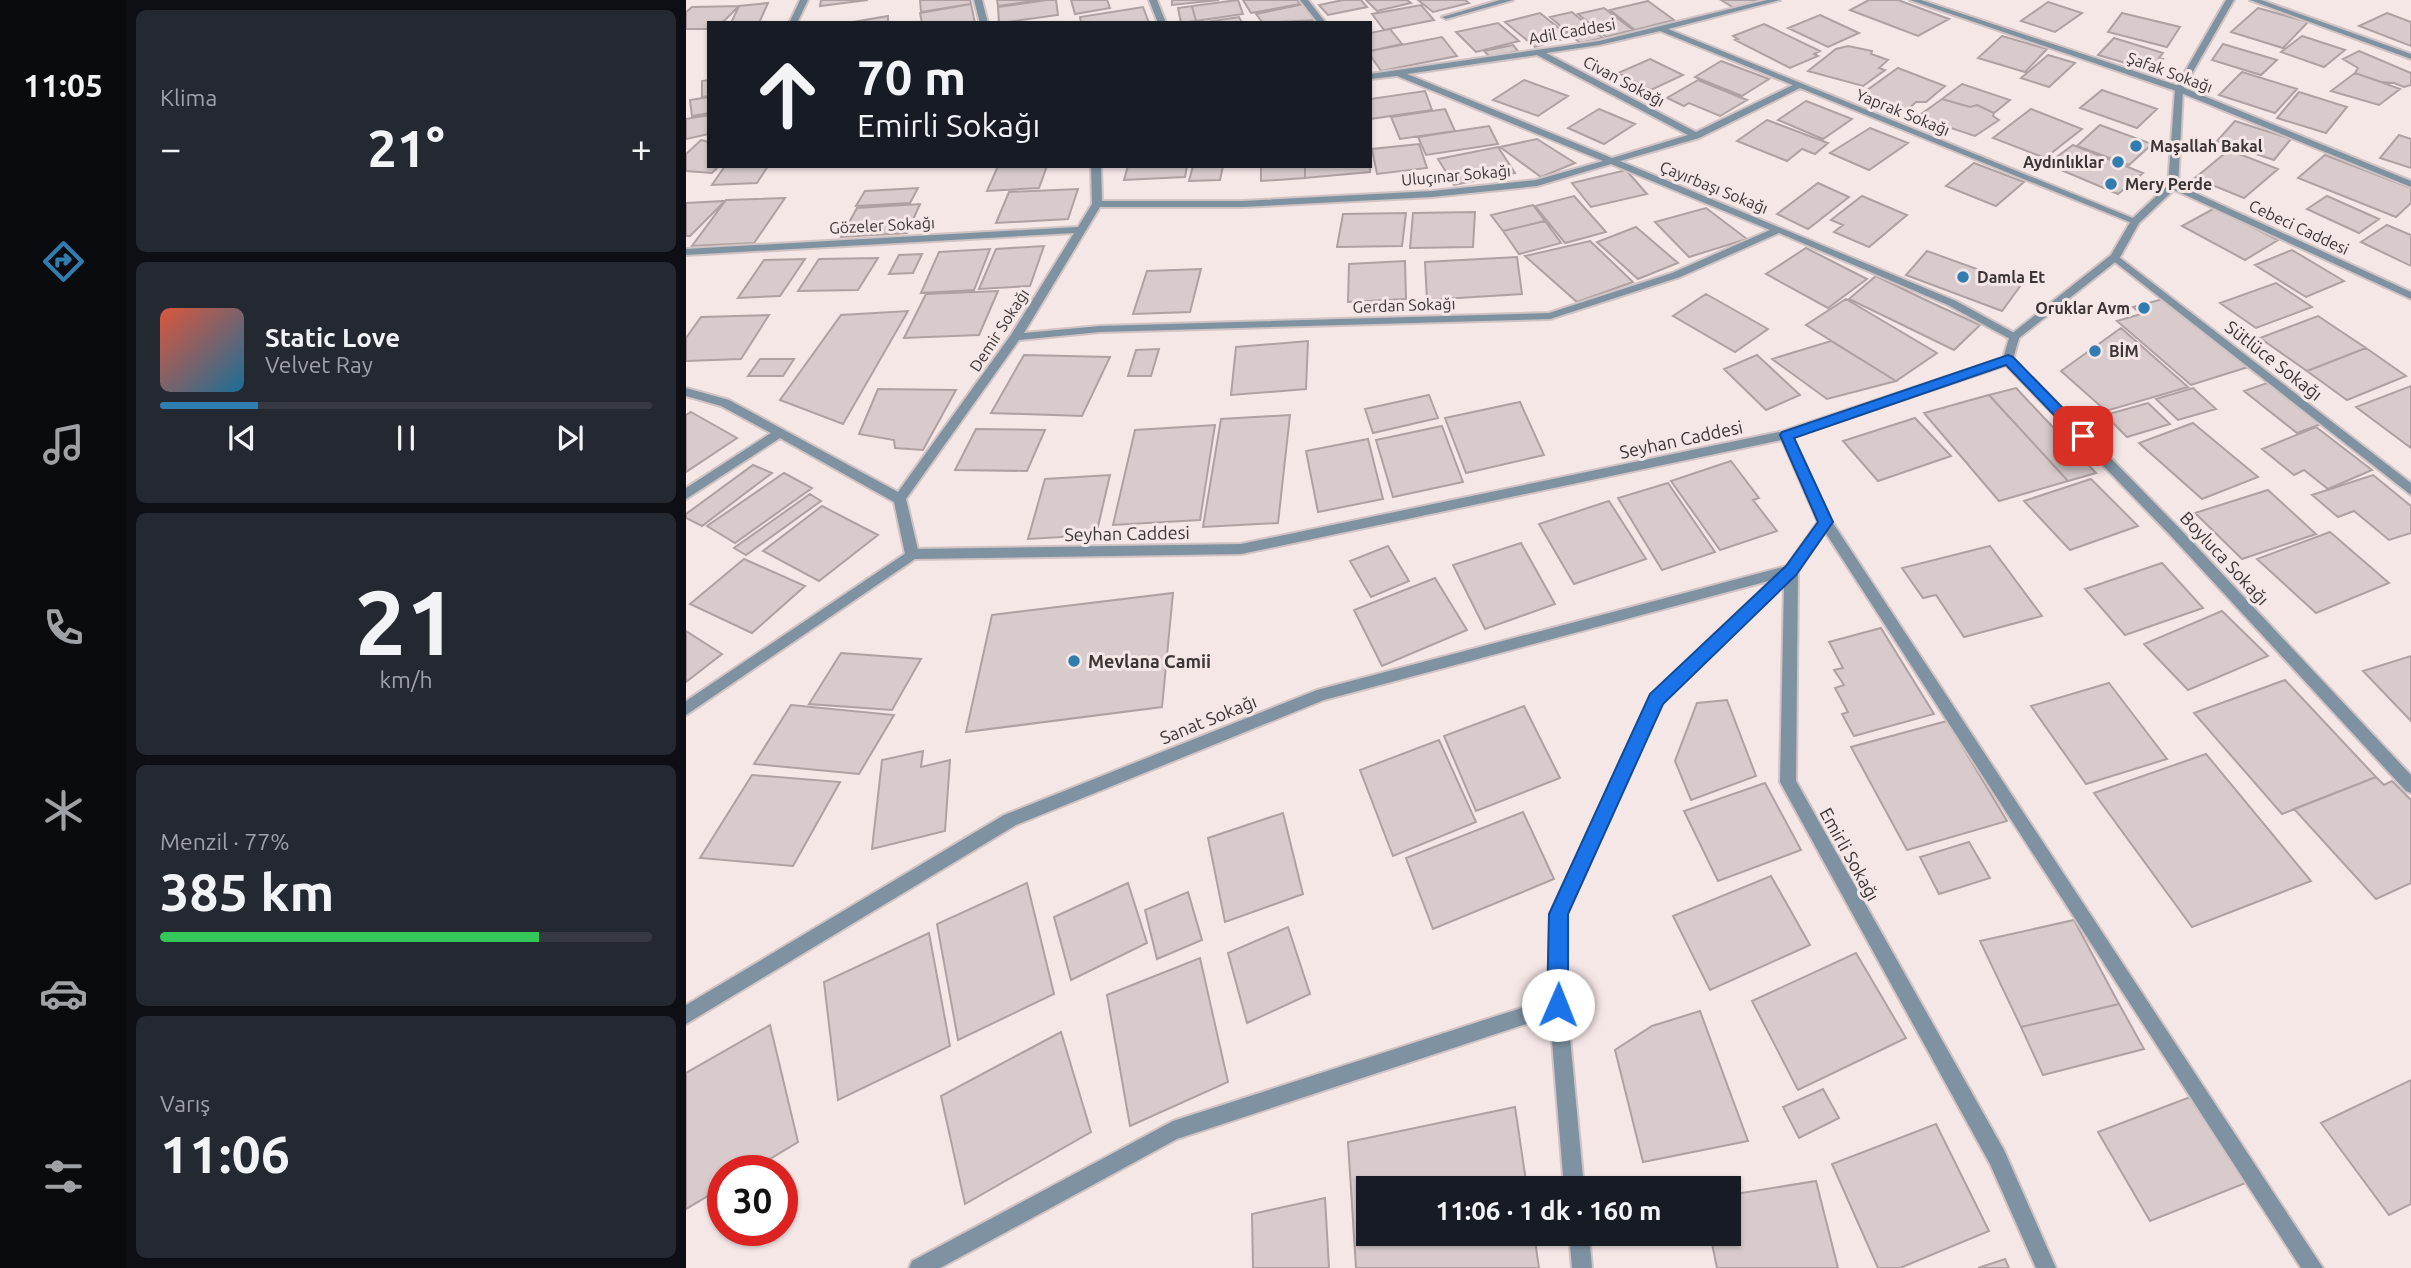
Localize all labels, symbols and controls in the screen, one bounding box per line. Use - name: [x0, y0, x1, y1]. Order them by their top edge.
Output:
- street label: Adil Caddesi: [1527, 15, 1617, 47]
- street label: Şafak Sokağı: [2125, 48, 2215, 96]
- icon: ahead: [742, 49, 833, 140]
- text: 70 m: [857, 49, 966, 104]
- street label: Civan Sokağı: [1580, 52, 1668, 110]
- text: 11:05: [23, 67, 103, 103]
- text: Klima: [160, 85, 217, 110]
- street label: Yaprak Sokağı: [1854, 85, 1952, 139]
- text: Emirli Sokağı: [857, 107, 1040, 143]
- text: 21°: [367, 119, 445, 177]
- text: −: [160, 127, 181, 169]
- text: +: [631, 127, 652, 169]
- place label: Maşallah Bakal: [2150, 137, 2263, 156]
- marker: Maşallah Bakal: [2128, 138, 2144, 154]
- place label: Aydınlıklar: [2023, 153, 2104, 171]
- marker: Aydınlıklar: [2110, 154, 2126, 170]
- street label: Çayırbaşı Sokağı: [1657, 157, 1771, 217]
- street label: Uluçınar Sokağı: [1401, 161, 1511, 189]
- place label: Mery Perde: [2125, 175, 2212, 193]
- marker: Mery Perde: [2103, 176, 2119, 192]
- street label: Cebeci Caddesi: [2246, 196, 2352, 258]
- street label: Gözeler Sokağı: [829, 213, 935, 237]
- icon: directions: [39, 237, 88, 286]
- place label: Damla Et: [1977, 268, 2045, 286]
- marker: Damla Et: [1955, 269, 1971, 285]
- street label: Demir Sokağı: [966, 285, 1032, 375]
- street label: Gerdan Sokağı: [1352, 294, 1456, 316]
- place label: Oruklar Avm: [2035, 299, 2130, 317]
- marker: Oruklar Avm: [2136, 300, 2152, 316]
- street label: Sütlüce Sokağı: [2222, 316, 2326, 404]
- text: Static Love: [265, 323, 400, 352]
- place label: BİM: [2109, 342, 2139, 360]
- marker: BİM: [2087, 343, 2103, 359]
- text: Velvet Ray: [265, 352, 373, 377]
- pin: [2053, 406, 2113, 466]
- street label: Seyhan Caddesi: [1618, 416, 1744, 462]
- icon: arrive: [2064, 417, 2102, 455]
- icon: previous: [223, 419, 261, 457]
- icon: pause: [387, 419, 425, 457]
- icon: next: [551, 419, 589, 457]
- icon: music: [39, 420, 88, 469]
- street label: Boyluca Sokağı: [2177, 507, 2273, 609]
- street label: Seyhan Caddesi: [1064, 522, 1190, 544]
- text: 21: [355, 570, 457, 672]
- icon: phone: [39, 603, 88, 652]
- place label: Mevlana Camii: [1088, 651, 1211, 671]
- marker: Mevlana Camii: [1066, 653, 1082, 669]
- text: km/h: [379, 667, 433, 692]
- street label: Sanat Sokağı: [1157, 691, 1259, 747]
- icon: climate: [39, 786, 88, 835]
- street label: Emirli Sokağı: [1816, 804, 1884, 904]
- text: Menzil · 77%: [160, 829, 290, 854]
- text: 385 km: [160, 863, 334, 921]
- position arrow: [1521, 968, 1595, 1042]
- icon: car: [39, 969, 88, 1018]
- text: Varış: [160, 1091, 210, 1116]
- text: 11:06: [160, 1125, 290, 1183]
- icon: filters: [39, 1152, 88, 1201]
- speed limit sign: 30: [707, 1155, 798, 1246]
- text: 11:06 · 1 dk · 160 m: [1435, 1196, 1662, 1225]

